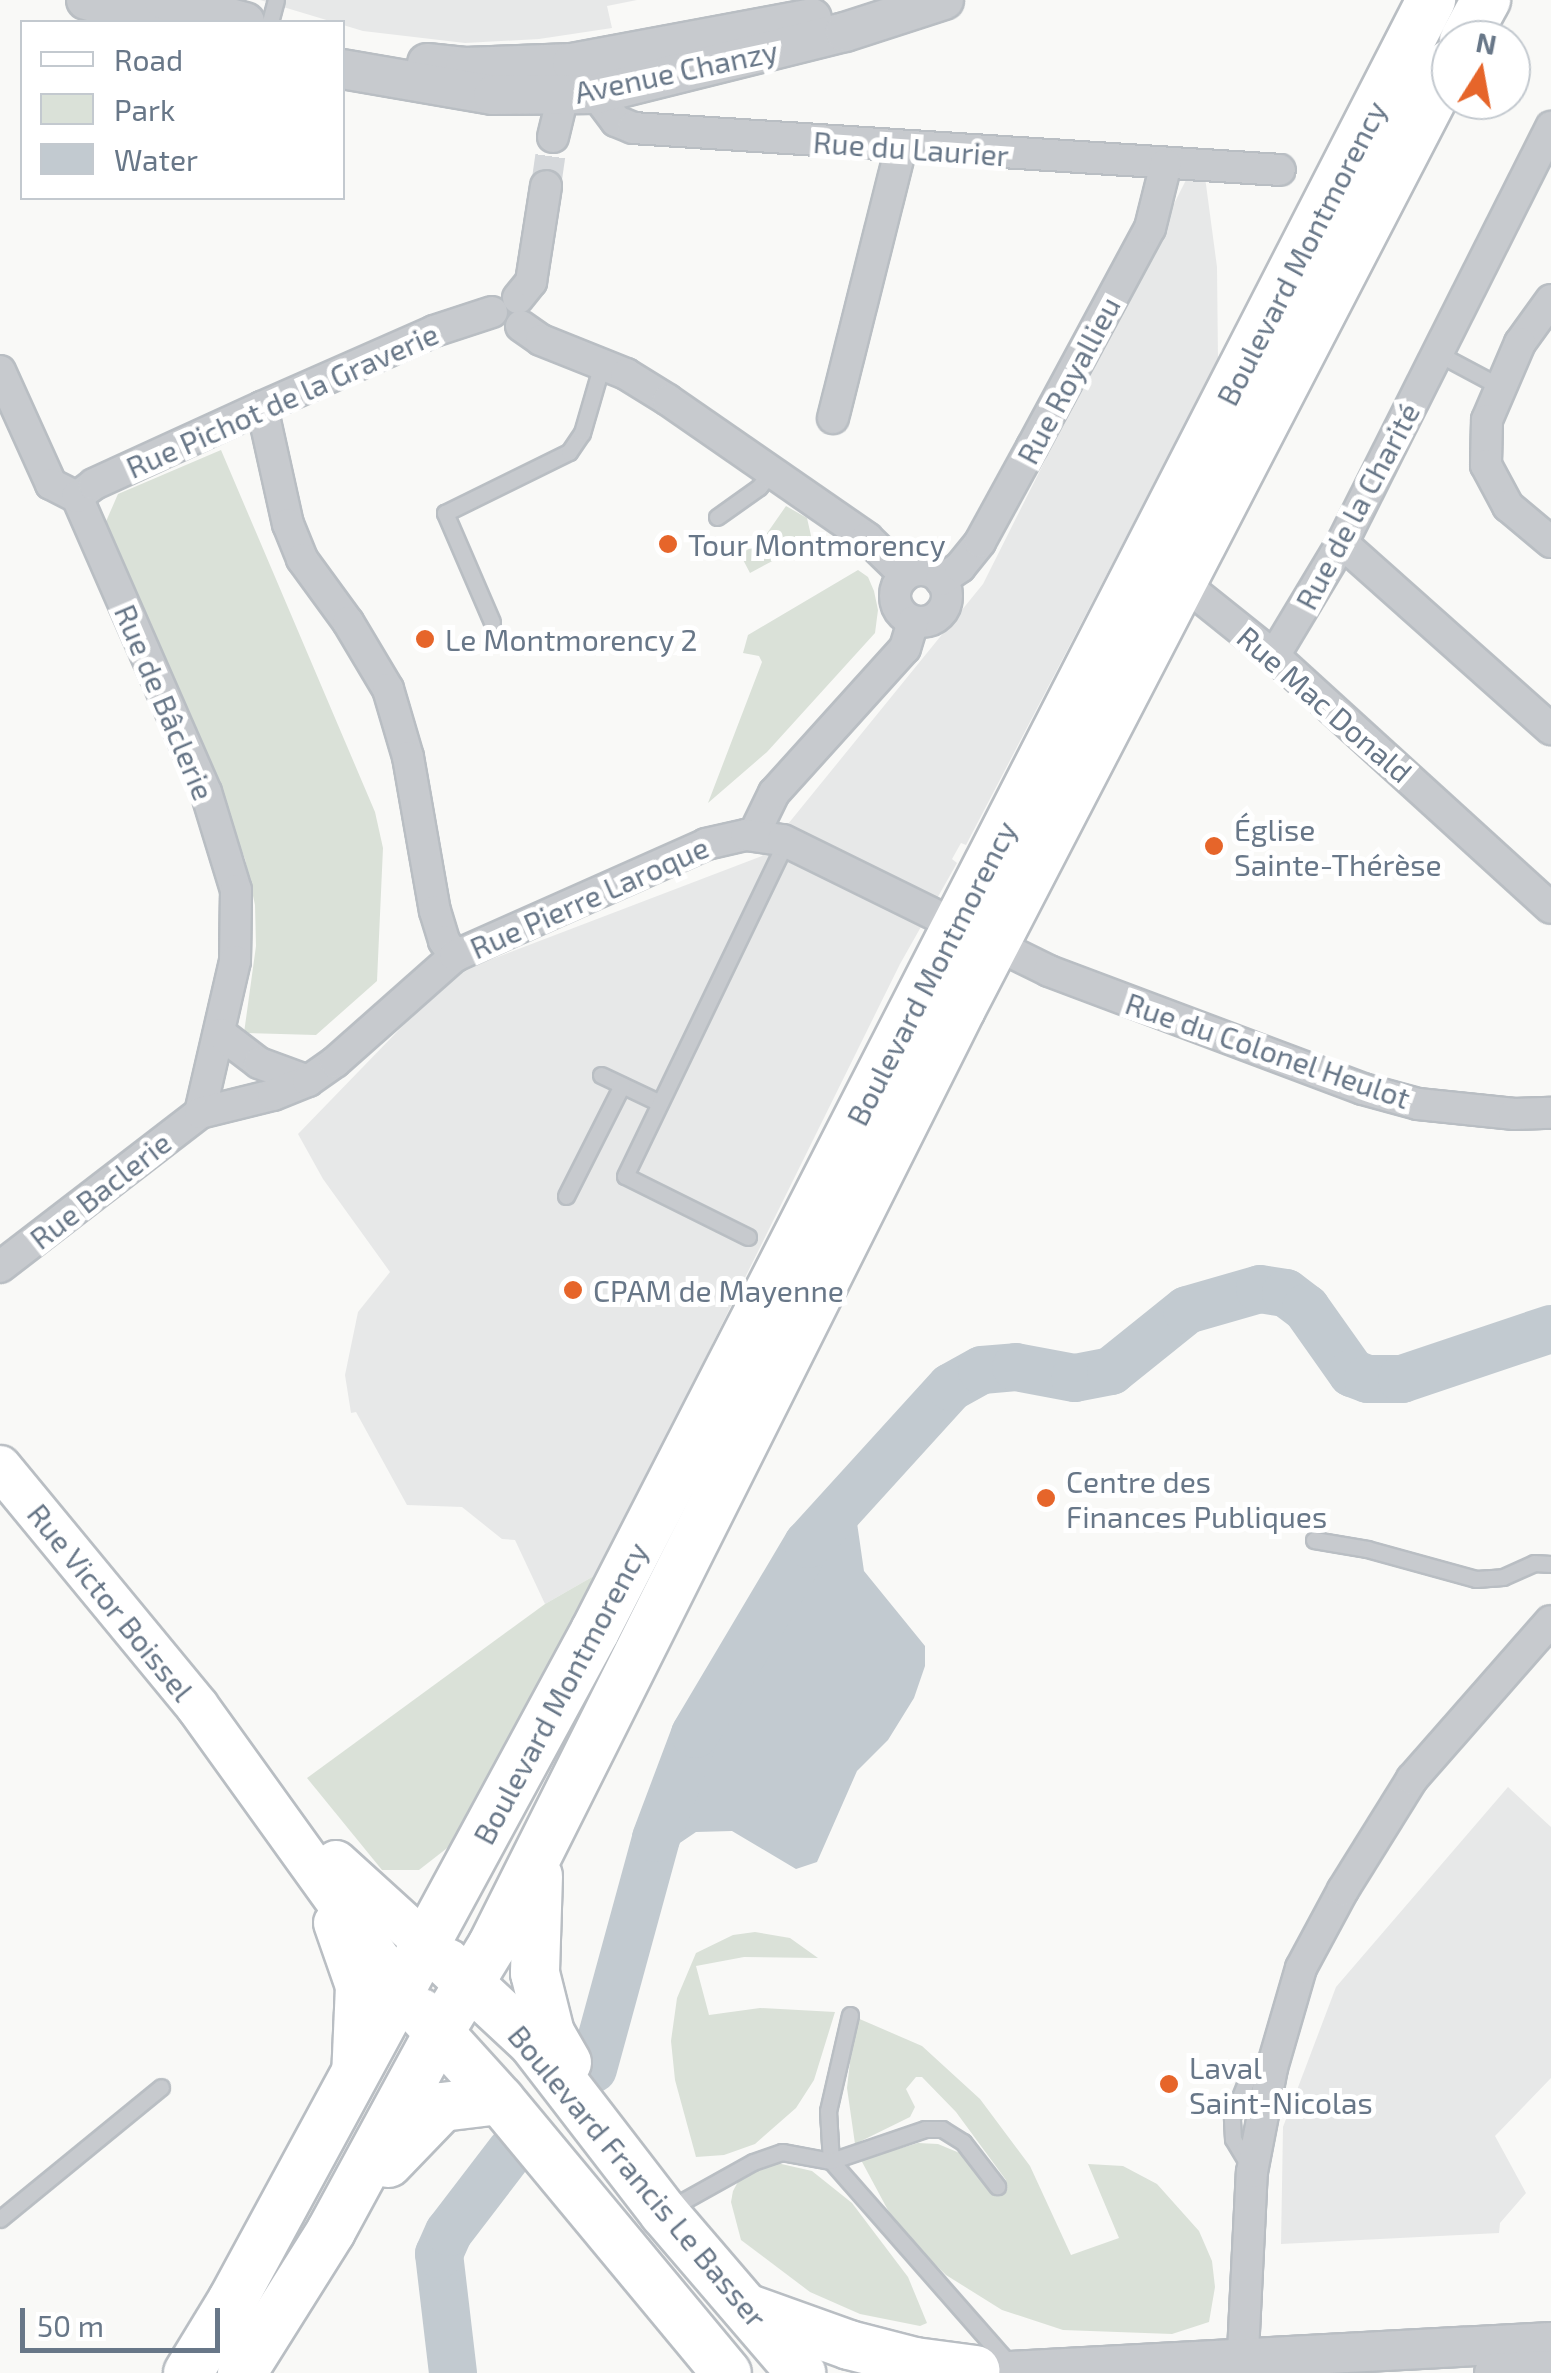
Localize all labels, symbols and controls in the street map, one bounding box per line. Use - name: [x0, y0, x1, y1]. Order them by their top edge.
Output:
- legend: [20, 20, 345, 200]
- north arrow: [1431, 20, 1531, 120]
- text: N: [1473, 24, 1500, 61]
- street label: Avenue Chanzy: [571, 32, 781, 110]
- text: Road: [114, 41, 183, 77]
- text: Park: [114, 91, 175, 127]
- street label: Boulevard Montmorency: [1209, 95, 1393, 411]
- street label: Rue du Laurier: [812, 123, 1010, 173]
- text: Water: [114, 141, 198, 177]
- street label: Rue Royallieu: [1009, 290, 1127, 470]
- street label: Rue Pichot de la Graverie: [120, 315, 444, 485]
- street label: Rue de la Charité: [1287, 397, 1427, 615]
- place label: Tour Montmorency: [688, 526, 946, 562]
- marker: Tour Montmorency: [657, 533, 679, 555]
- street label: Rue de Bâclerie: [108, 599, 222, 805]
- street label: Rue Mac Donald: [1230, 618, 1420, 790]
- place label: Le Montmorency 2: [445, 621, 698, 657]
- marker: Le Montmorency 2: [414, 628, 436, 650]
- place label: Église Sainte-Thérèse: [1234, 811, 1442, 882]
- street label: Boulevard Montmorency: [839, 815, 1023, 1131]
- street label: Rue Pierre Laroque: [464, 828, 714, 966]
- marker: Église Sainte-Thérèse: [1203, 835, 1225, 857]
- street label: Rue du Colonel Heulot: [1121, 984, 1415, 1116]
- street label: Rue Baclerie: [22, 1124, 178, 1256]
- place label: CPAM de Mayenne: [593, 1272, 844, 1308]
- marker: CPAM de Mayenne: [562, 1279, 584, 1301]
- place label: Centre des Finances Publiques: [1066, 1463, 1327, 1534]
- marker: Centre des Finances Publiques: [1035, 1487, 1057, 1509]
- street label: Rue Victor Boissel: [20, 1496, 202, 1708]
- street label: Boulevard Montmorency: [465, 1536, 655, 1850]
- street label: Boulevard Francis Le Basser: [501, 2018, 775, 2334]
- place label: Laval Saint-Nicolas: [1189, 2049, 1373, 2120]
- marker: Laval Saint-Nicolas: [1158, 2073, 1180, 2095]
- scale bar: [25, 2288, 225, 2350]
- text: 50 m: [37, 2307, 104, 2343]

